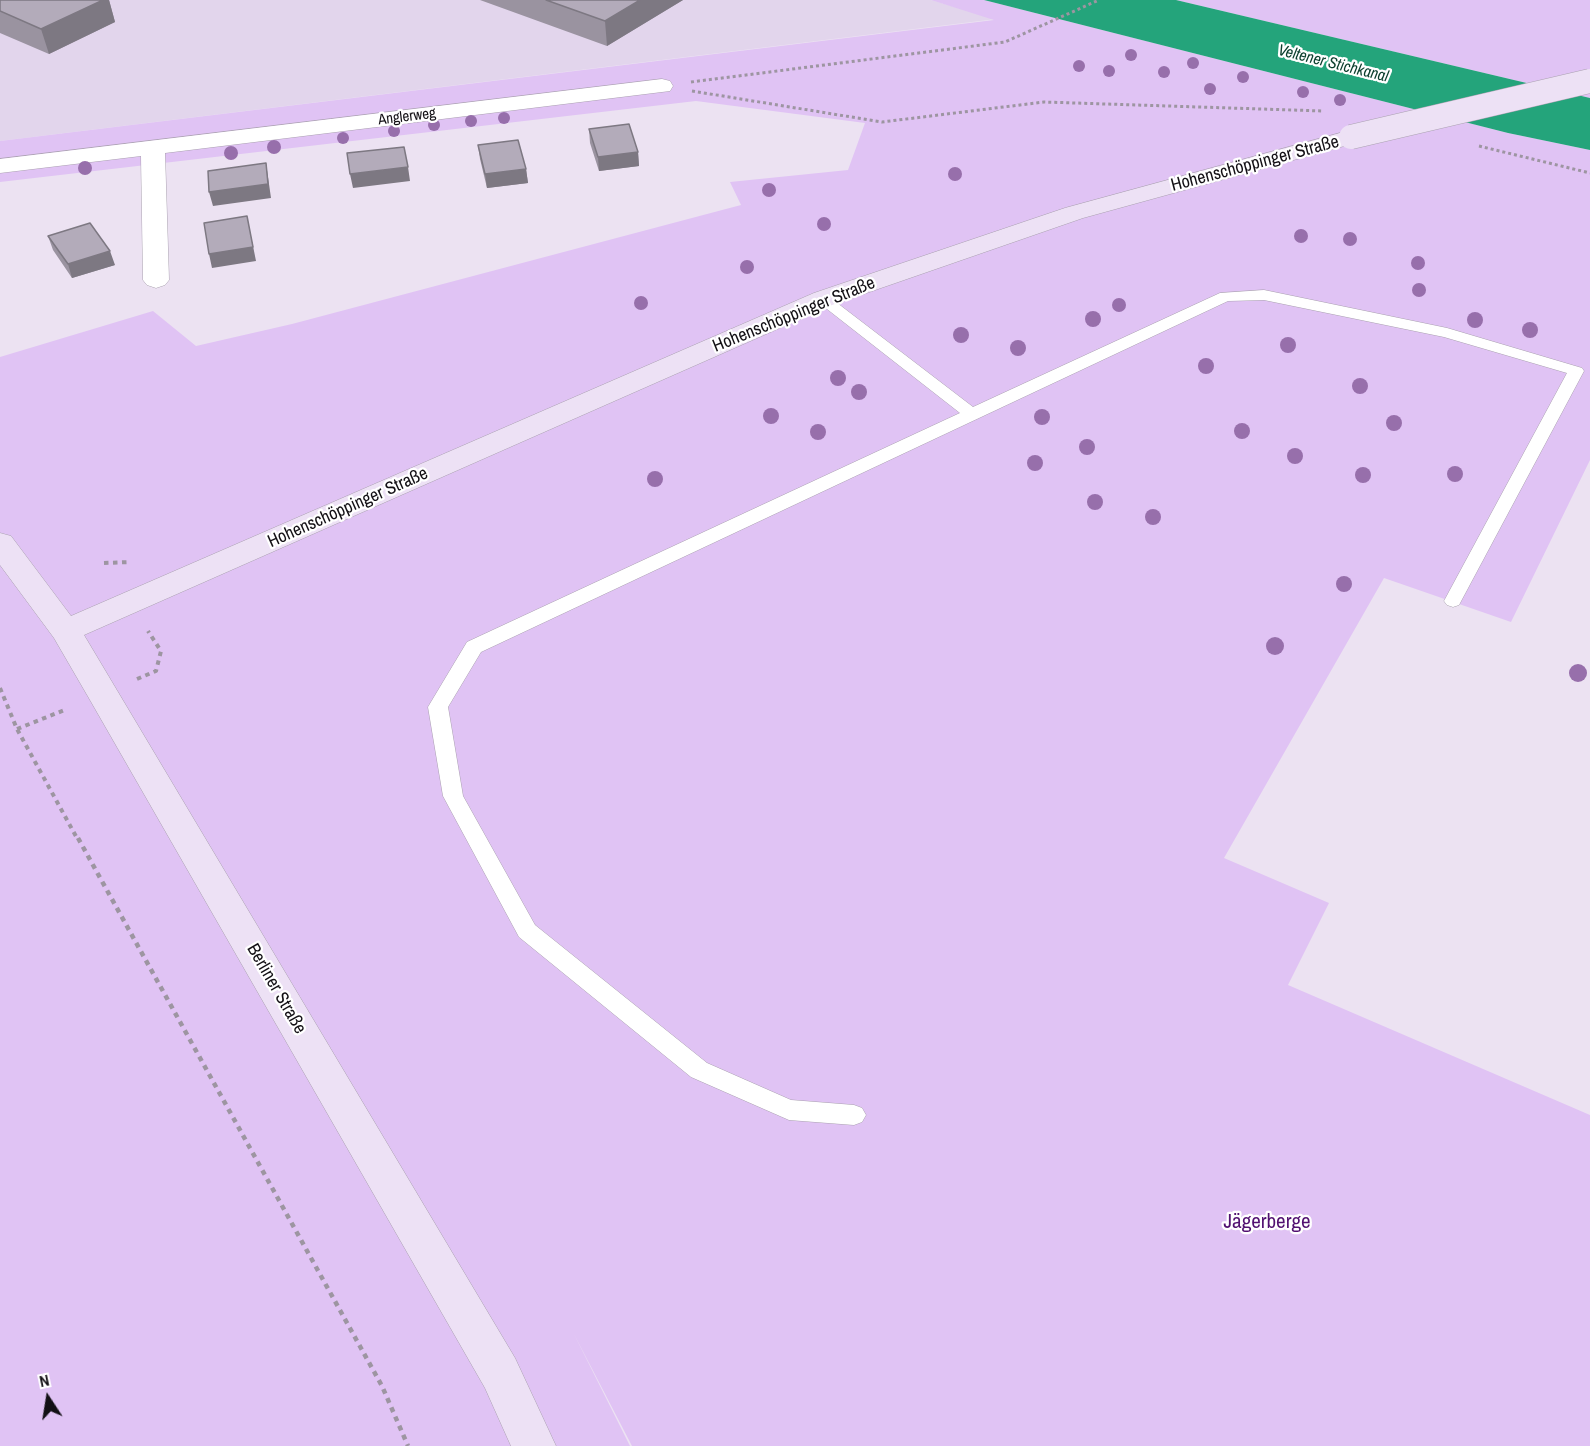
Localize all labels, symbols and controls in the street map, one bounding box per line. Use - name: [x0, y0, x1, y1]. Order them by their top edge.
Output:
- water label: Veltener Stichkanal: [1276, 41, 1390, 87]
- street label: Anglerweg: [377, 105, 437, 129]
- street label: Hohenschöppinger Straße: [1169, 131, 1341, 197]
- street label: Hohenschöppinger Straße: [710, 273, 878, 357]
- street label: Hohenschöppinger Straße: [265, 463, 431, 553]
- street label: Berliner Straße: [242, 940, 310, 1038]
- park label: Jägerberge: [1223, 1209, 1311, 1235]
- north arrow: [18, 1368, 78, 1428]
- text: N: [37, 1369, 51, 1392]

